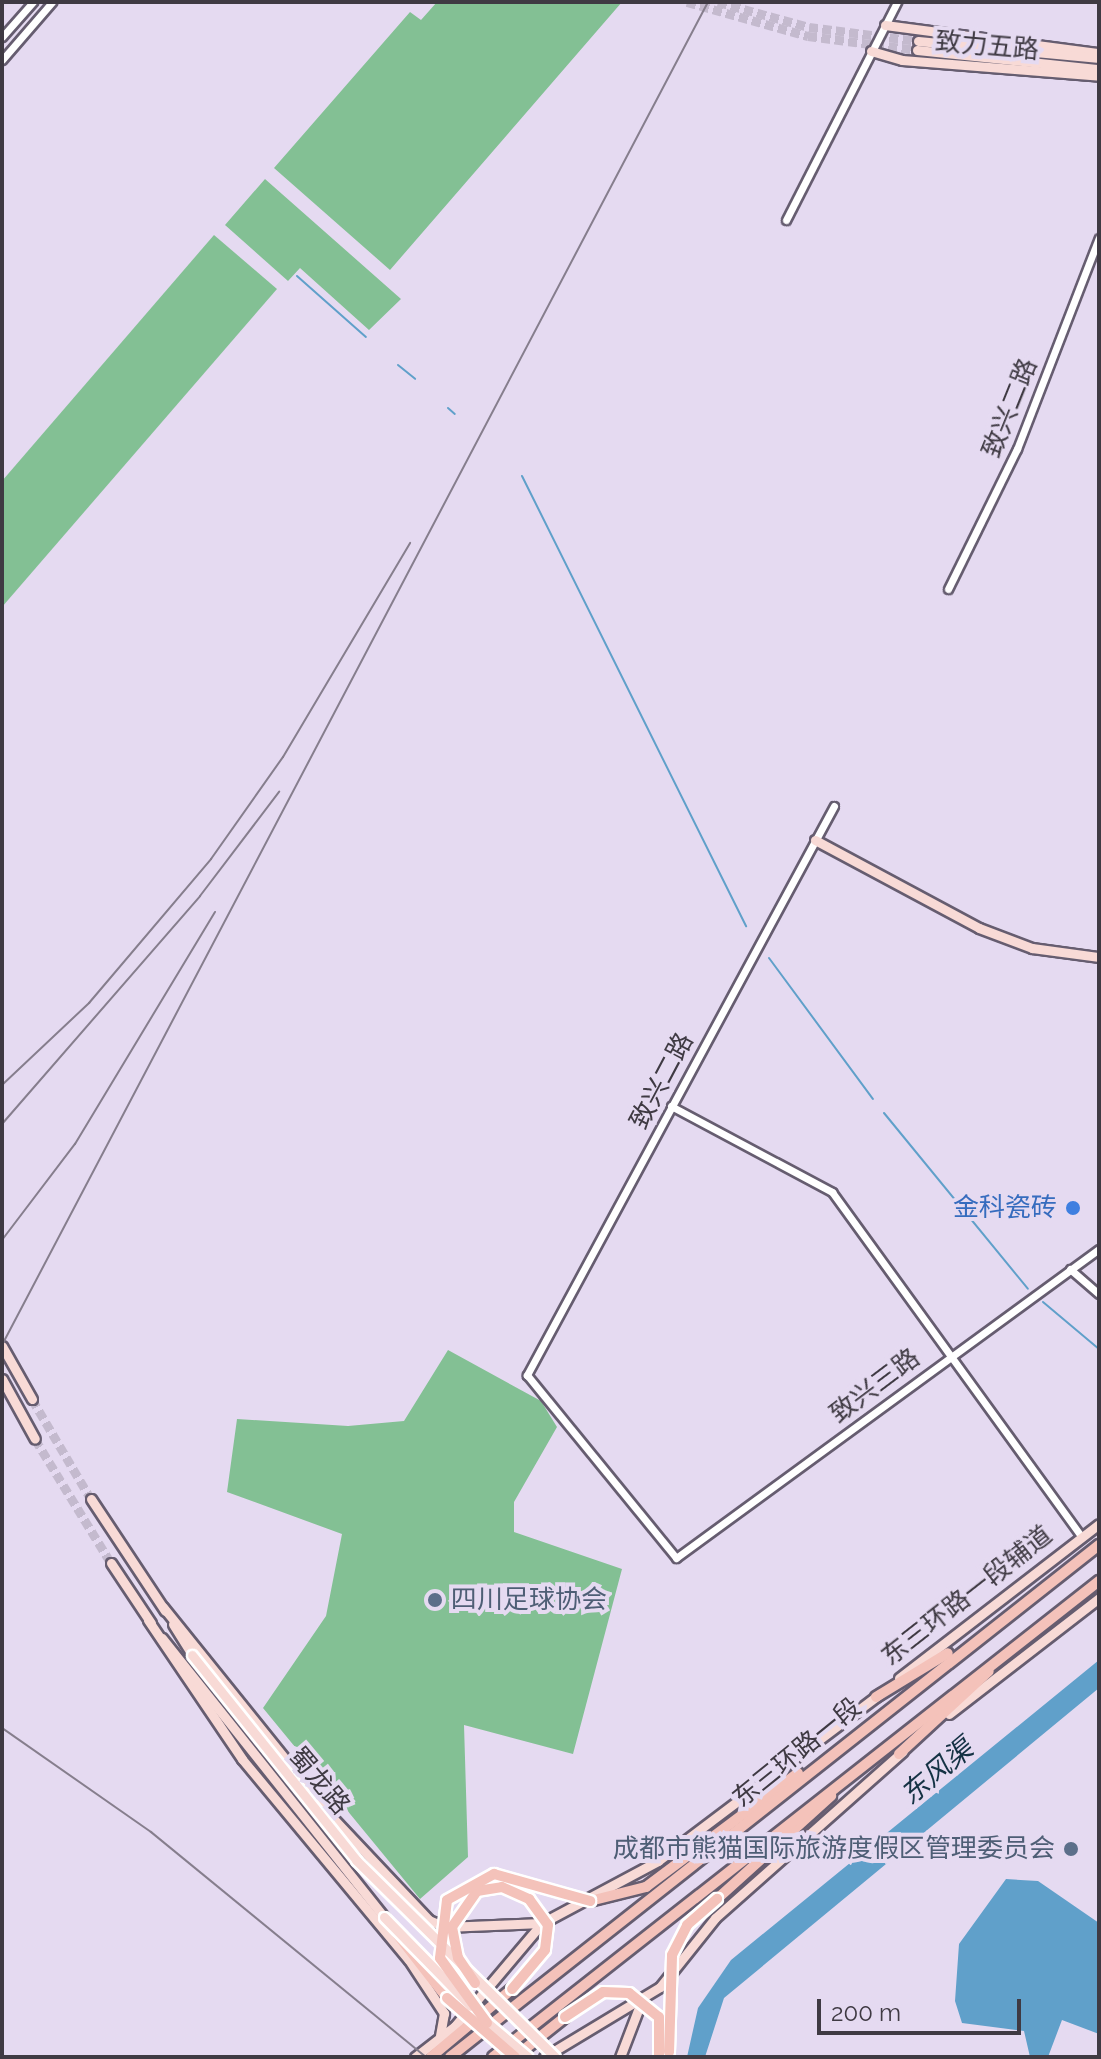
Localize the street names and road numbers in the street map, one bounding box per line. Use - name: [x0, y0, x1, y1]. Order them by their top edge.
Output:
- street label: 致力五路: [934, 26, 1040, 66]
- street label: 致兴二路: [976, 354, 1044, 462]
- street label: 致兴二路: [624, 1028, 700, 1134]
- street label: 致兴三路: [824, 1342, 926, 1430]
- street label: 东三环路一段辅道: [875, 1520, 1059, 1672]
- street label: 东三环路一段: [727, 1692, 867, 1814]
- street label: 蜀龙路: [282, 1741, 356, 1821]

